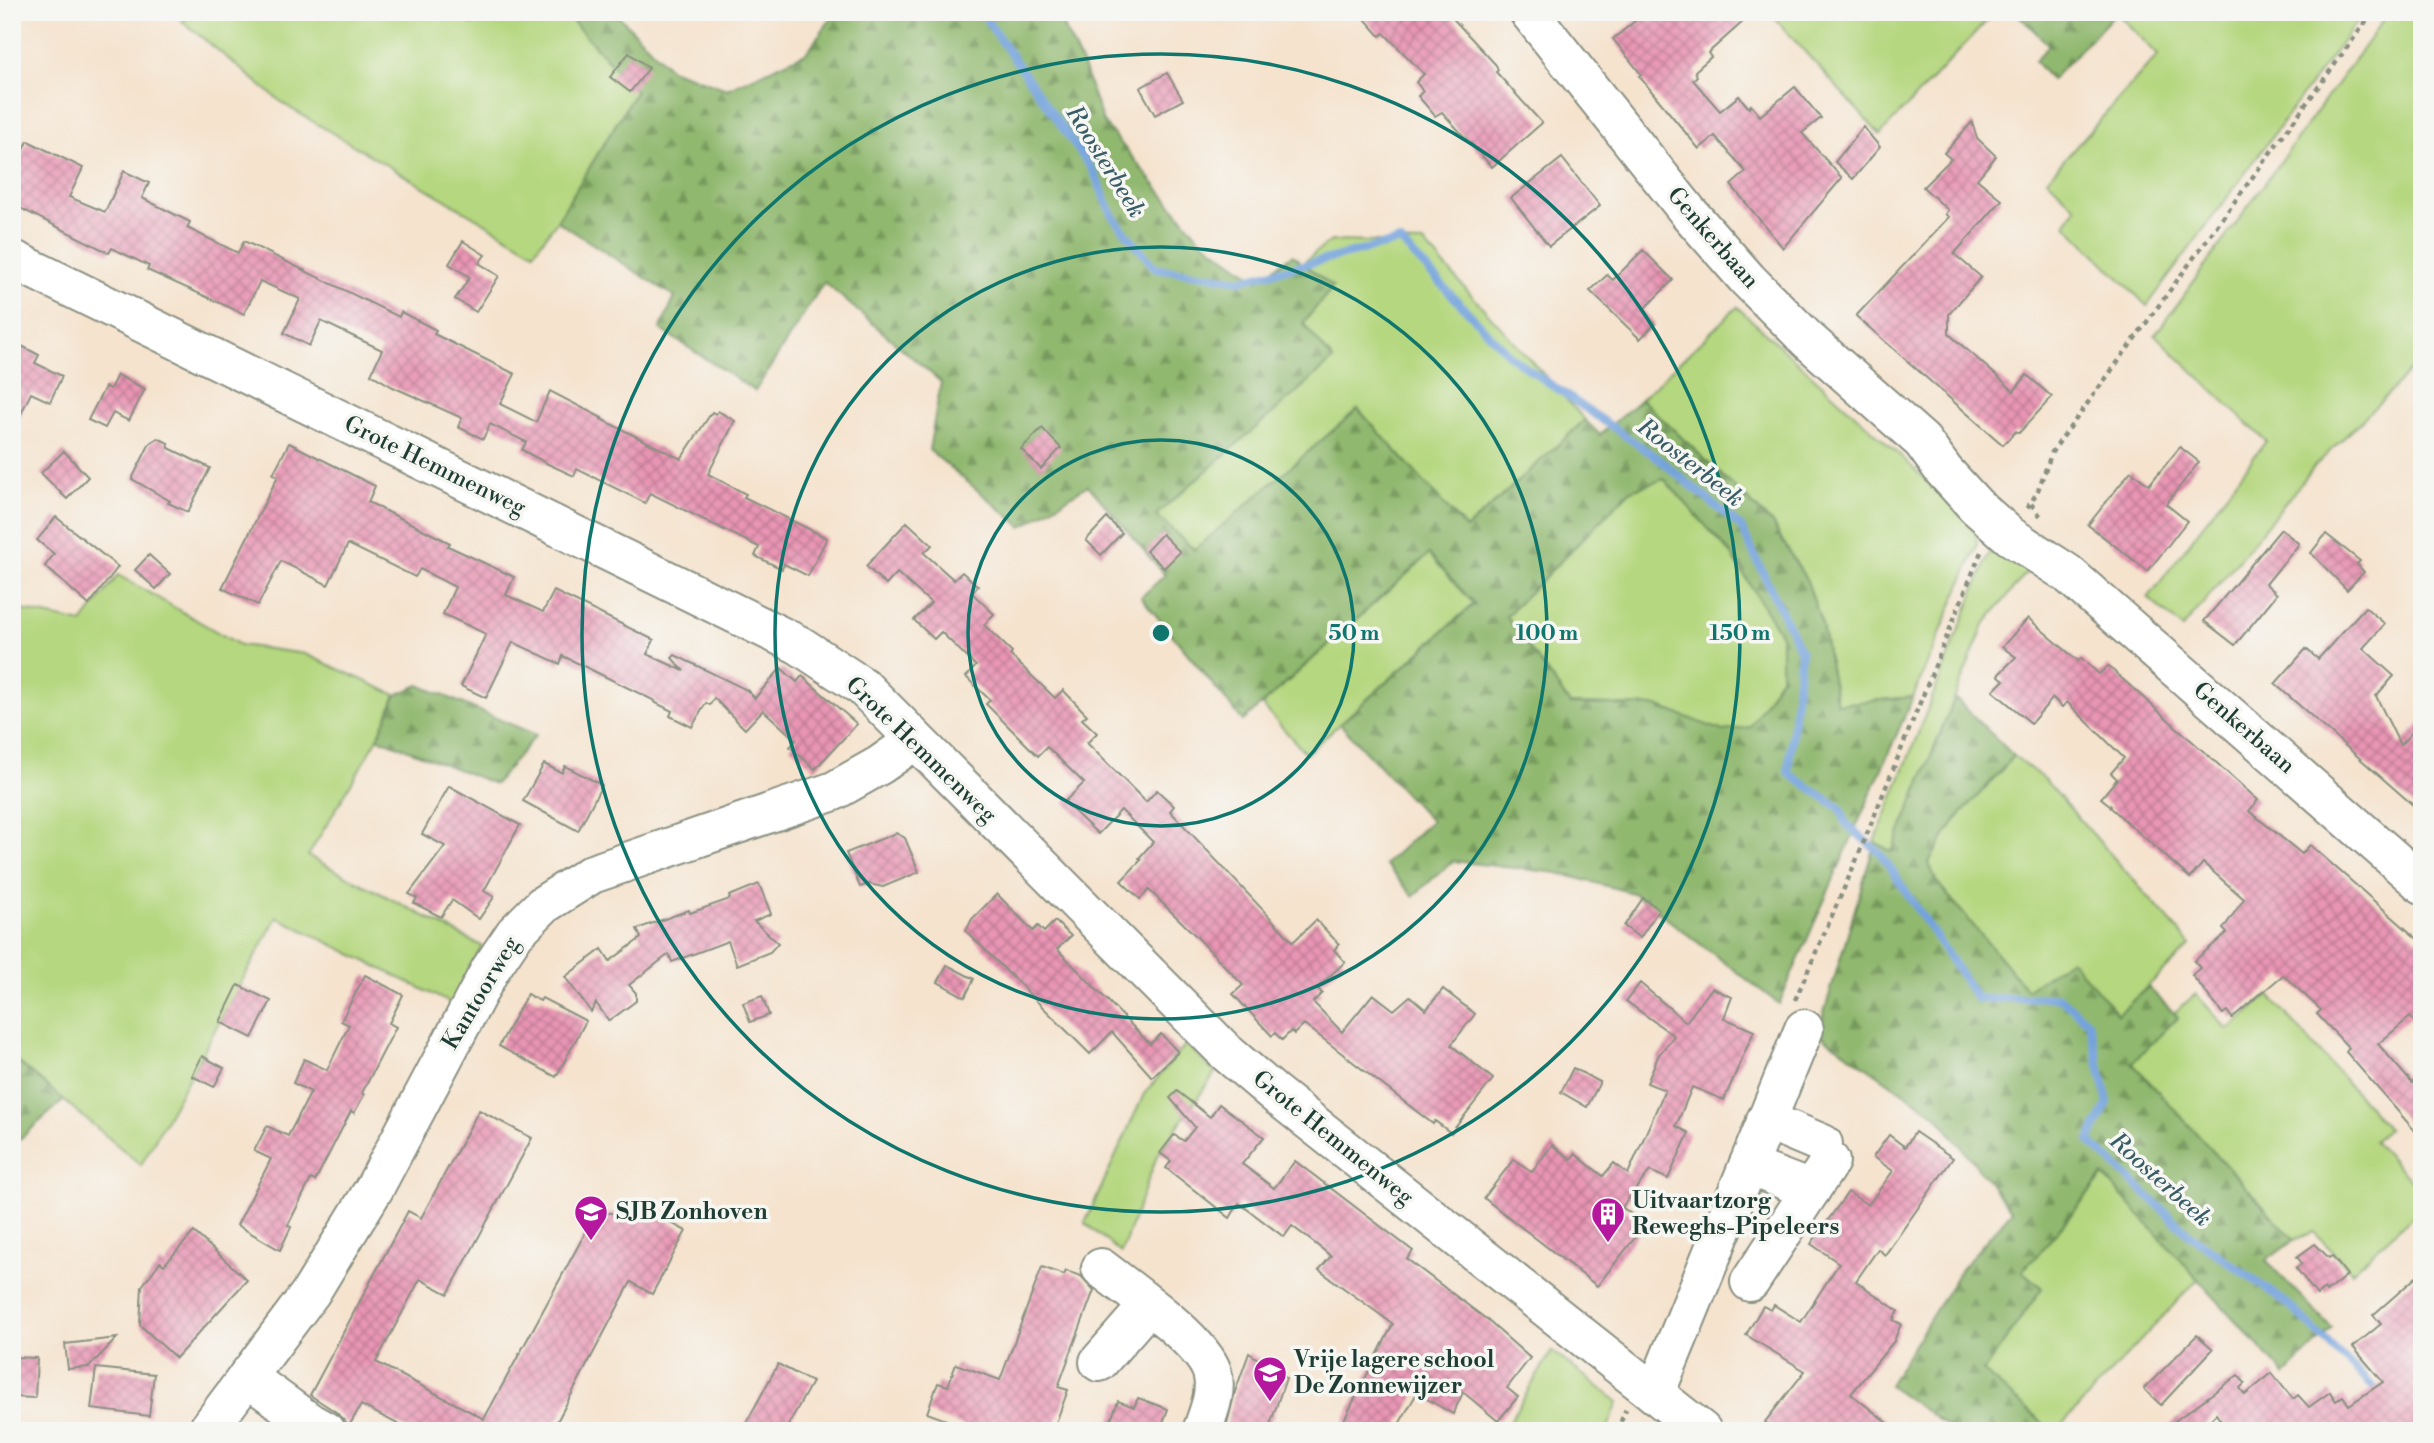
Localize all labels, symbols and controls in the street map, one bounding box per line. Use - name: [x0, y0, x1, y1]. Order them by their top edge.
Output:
- water label: Roosterbeek: [1058, 99, 1151, 224]
- street label: Genkerbaan: [1661, 181, 1765, 295]
- street label: Grote Hemmenweg: [340, 410, 530, 522]
- water label: Roosterbeek: [1630, 411, 1749, 514]
- centre of rings: [1149, 621, 1173, 645]
- text: 50 m: [1329, 621, 1379, 647]
- text: 100 m: [1516, 621, 1578, 647]
- text: 150 m: [1710, 621, 1770, 647]
- street label: Grote Hemmenweg: [840, 671, 1002, 829]
- street label: Genkerbaan: [2187, 676, 2301, 780]
- street label: Kantoorweg: [436, 931, 526, 1055]
- street label: Grote Hemmenweg: [1247, 1065, 1419, 1211]
- water label: Roosterbeek: [2102, 1126, 2217, 1234]
- place label: Uitvaartzorg Reweghs-Pipeleers: [1632, 1187, 1839, 1241]
- school or university icon: SJB Zonhoven: [572, 1193, 610, 1242]
- building icon: Uitvaartzorg Reweghs-Pipeleers: [1589, 1195, 1627, 1244]
- place label: SJB Zonhoven: [616, 1198, 768, 1226]
- place label: Vrije lagere school De Zonnewijzer: [1293, 1346, 1495, 1400]
- school or university icon: Vrije lagere school De Zonnewijzer: [1251, 1354, 1289, 1403]

